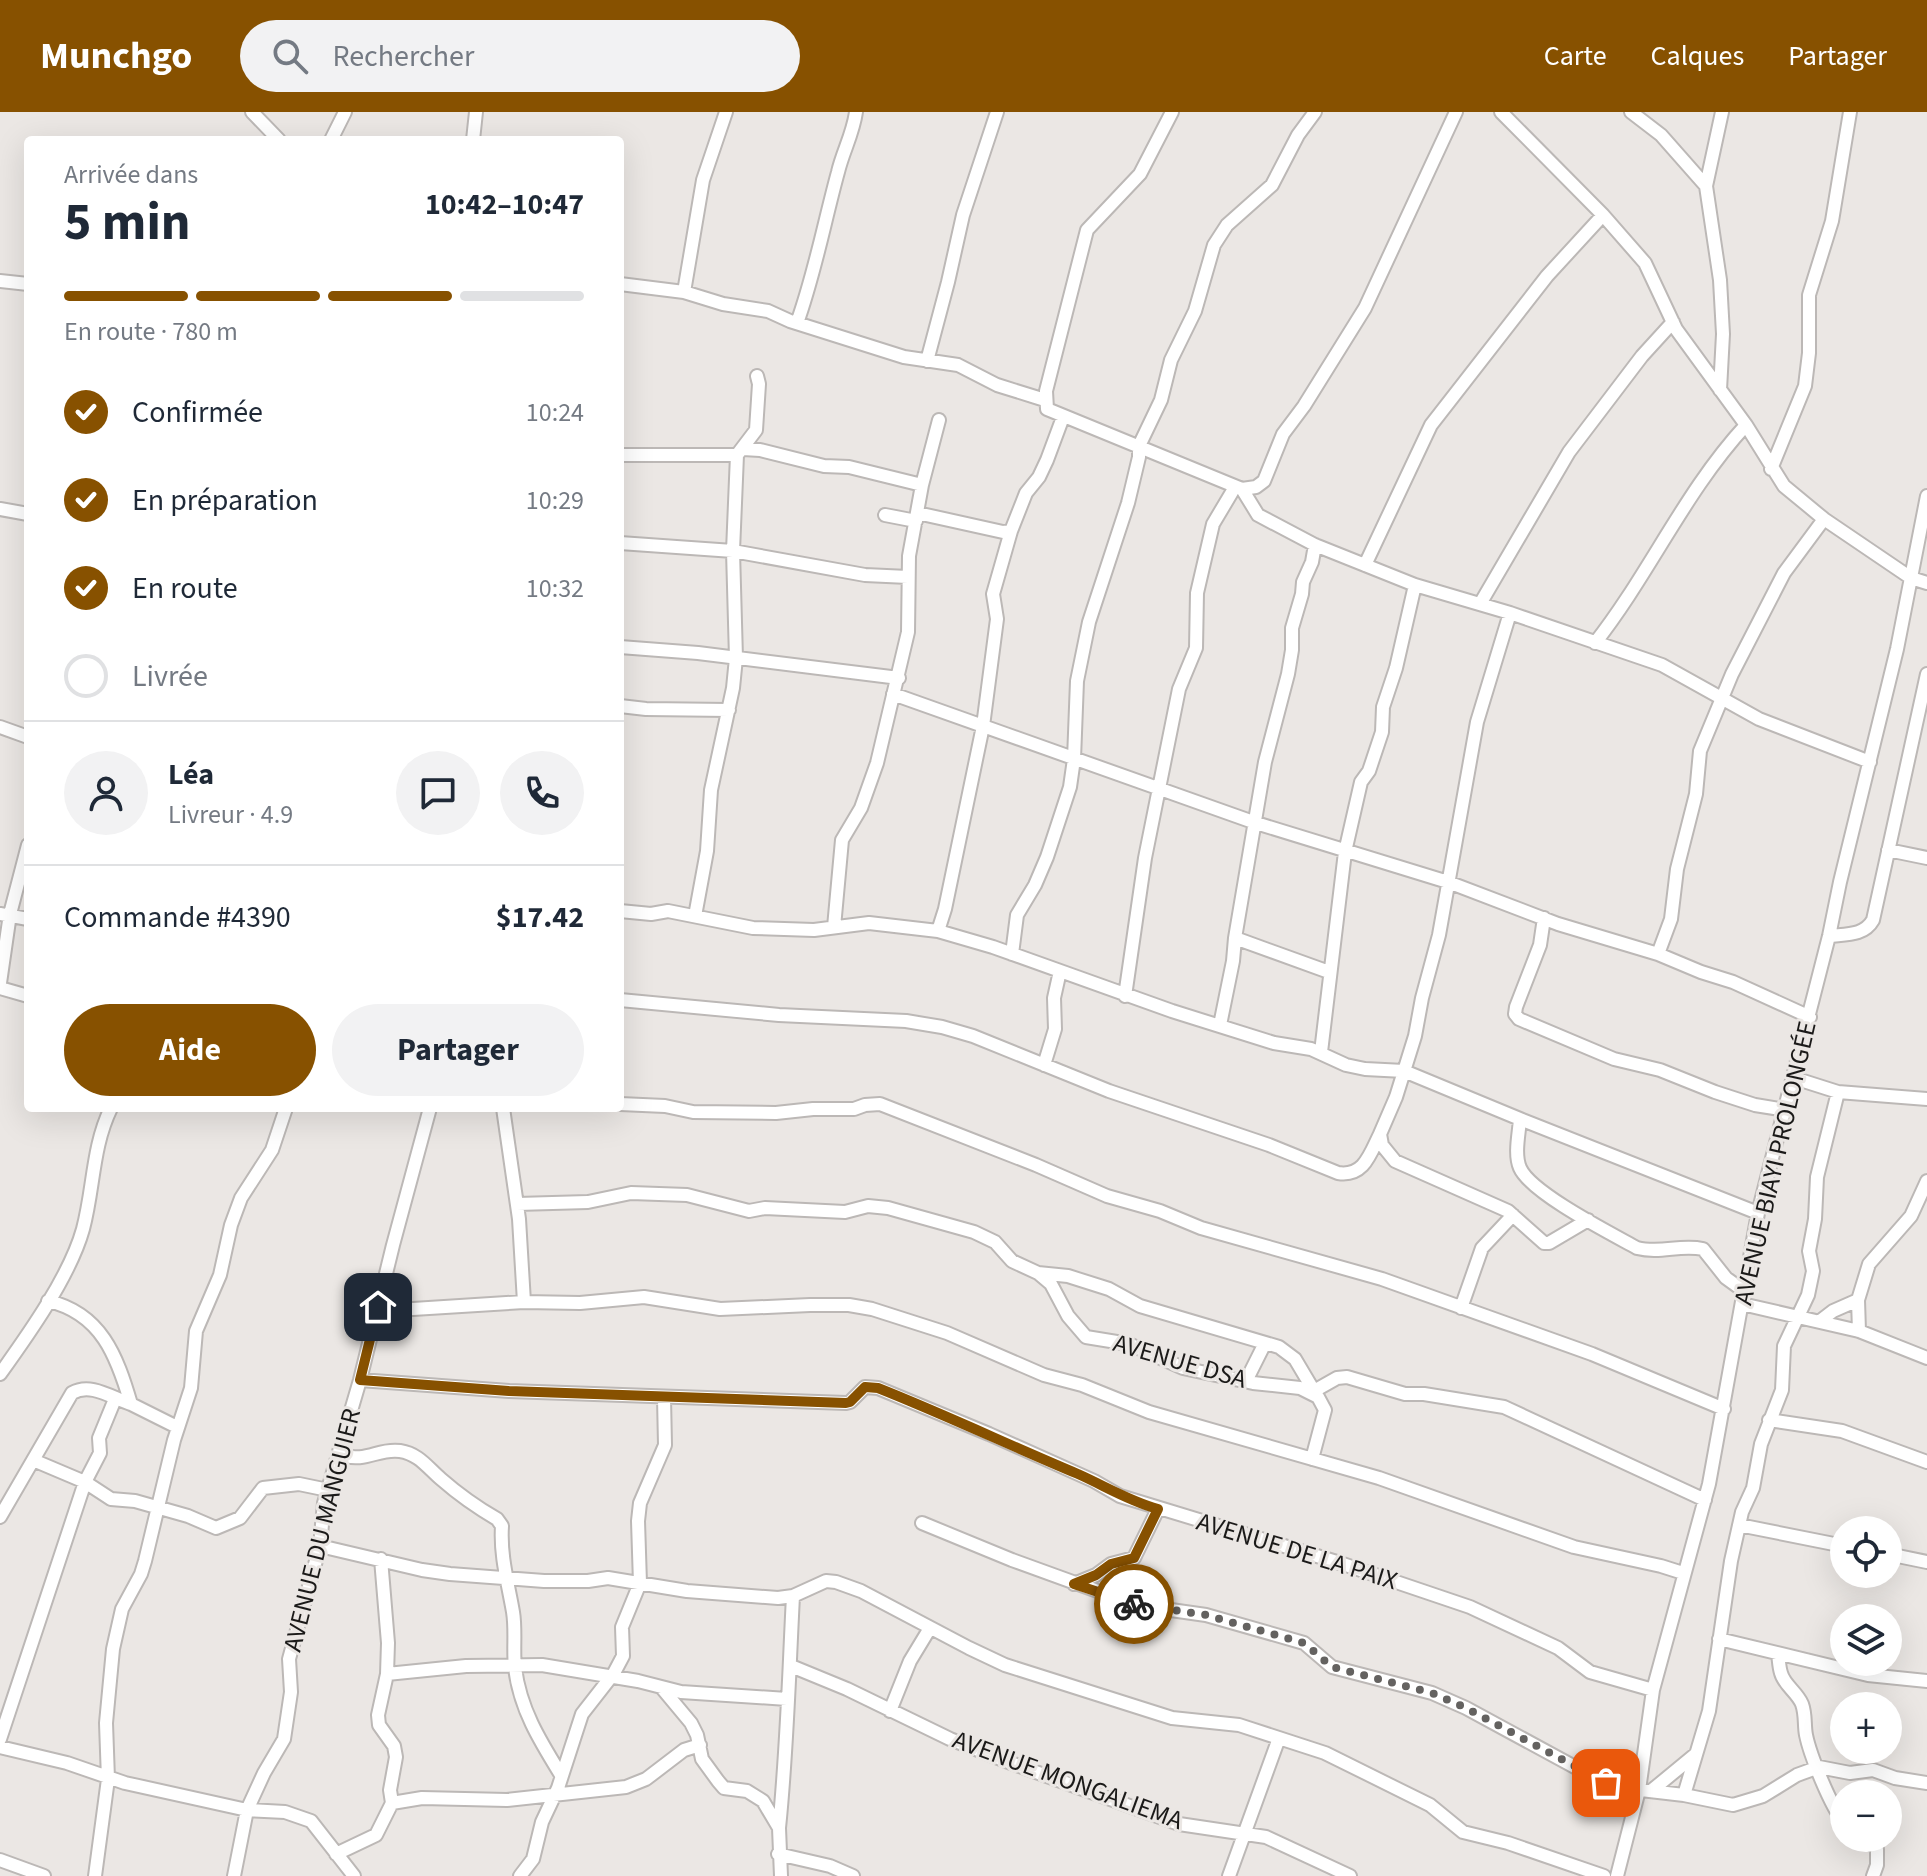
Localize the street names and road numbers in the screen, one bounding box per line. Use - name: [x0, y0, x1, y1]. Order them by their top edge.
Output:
- street label: AVENUE BIAYI PROLONGÉE: [1724, 1018, 1826, 1308]
- street label: AVENUE DSA: [1109, 1324, 1252, 1398]
- street label: AVENUE DU MANGUIER: [274, 1404, 370, 1655]
- street label: AVENUE DE LA PAIX: [1192, 1503, 1402, 1599]
- street label: AVENUE MONGALIEMA: [948, 1721, 1189, 1839]

